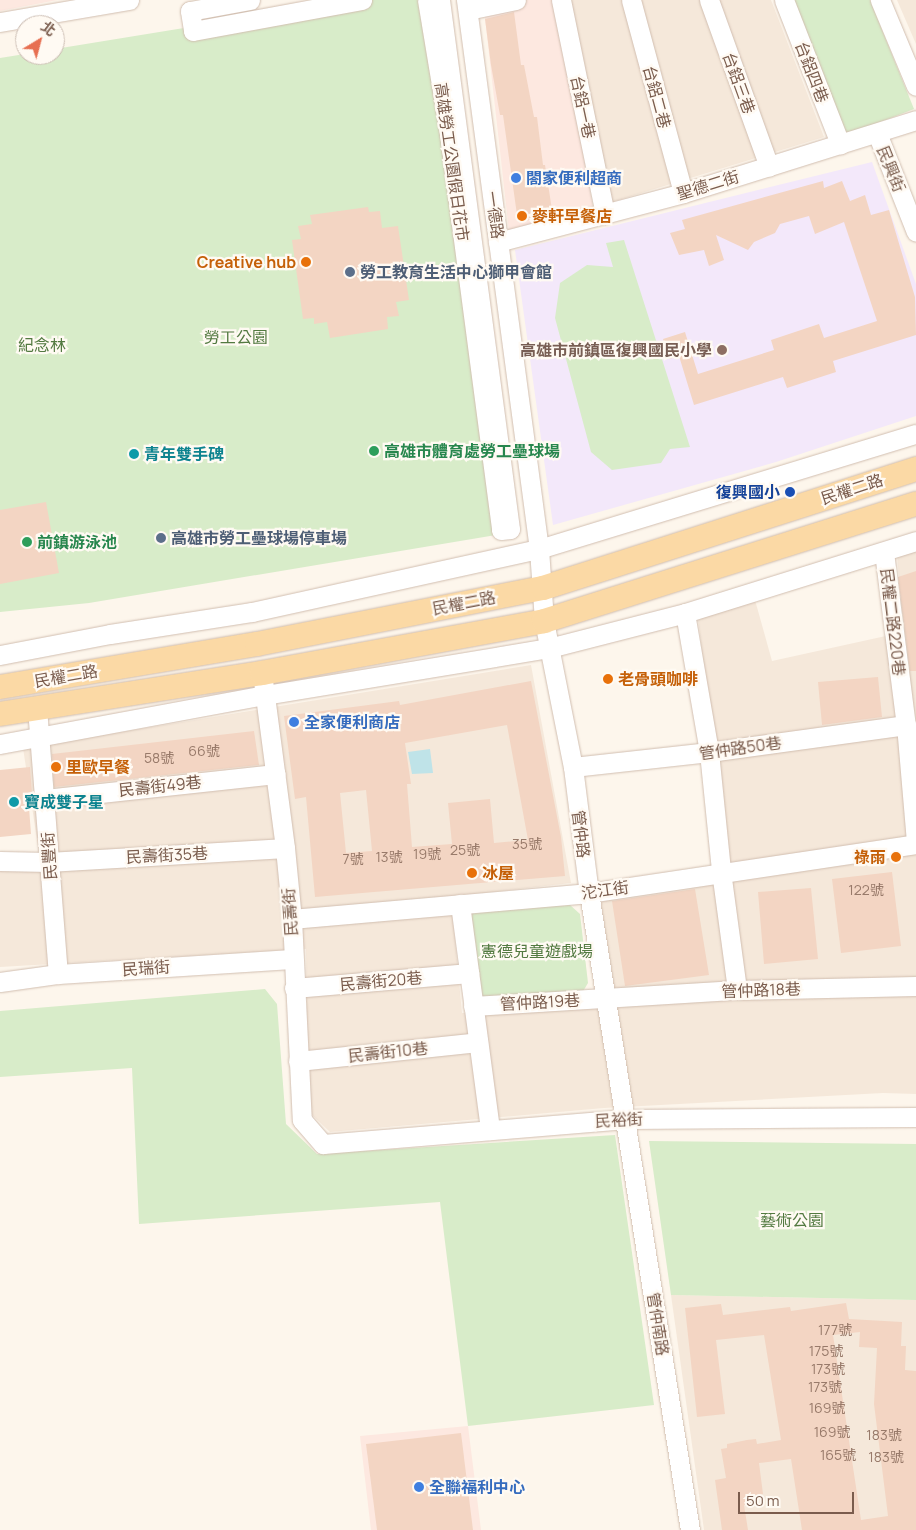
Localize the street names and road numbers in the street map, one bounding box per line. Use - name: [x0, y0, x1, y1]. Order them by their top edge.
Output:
- street label: 台鋁四巷: [792, 39, 832, 105]
- street label: 台鋁三巷: [719, 50, 759, 116]
- street label: 台鋁二巷: [639, 64, 675, 130]
- street label: 台鋁一巷: [567, 74, 599, 140]
- street label: 高雄勞工公園假日花市: [431, 81, 473, 243]
- street label: 民興街: [873, 143, 909, 195]
- street label: 聖德二街: [675, 166, 741, 204]
- street label: 一德路: [482, 190, 508, 240]
- street label: 民權二路: [819, 470, 885, 508]
- street label: 民權二路220巷: [877, 567, 909, 677]
- street label: 民權二路: [431, 587, 497, 619]
- street label: 民權二路: [33, 661, 99, 691]
- street label: 管仲路50巷: [698, 733, 782, 763]
- street label: 民壽街49巷: [118, 772, 202, 800]
- street label: 管仲路: [569, 809, 593, 859]
- street label: 民豐街: [38, 831, 60, 881]
- street label: 民壽街35巷: [126, 843, 208, 867]
- street label: 沱江街: [580, 877, 630, 903]
- street label: 民壽街: [279, 887, 301, 937]
- street label: 民瑞街: [121, 957, 171, 979]
- street label: 民壽街20巷: [339, 968, 423, 994]
- street label: 管仲路18巷: [721, 979, 801, 1001]
- street label: 管仲路19巷: [499, 990, 581, 1014]
- street label: 民壽街10巷: [347, 1038, 429, 1066]
- street label: 民裕街: [595, 1109, 643, 1131]
- street label: 管仲南路: [644, 1291, 672, 1357]

